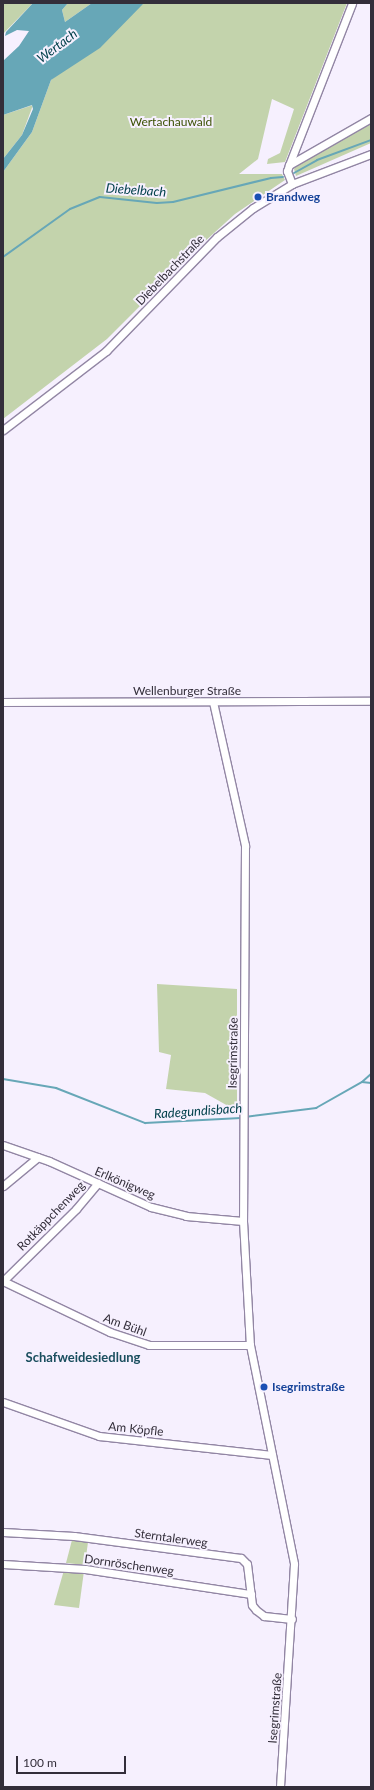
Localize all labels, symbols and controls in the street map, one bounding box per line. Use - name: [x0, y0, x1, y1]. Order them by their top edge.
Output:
- water label: Wertach: [34, 26, 80, 66]
- park label: Wertachauwald: [130, 115, 212, 129]
- water label: Diebelbach: [105, 180, 167, 200]
- place label: Brandweg: [266, 190, 320, 204]
- marker: Brandweg: [253, 192, 263, 202]
- street label: Diebelbachstraße: [133, 232, 207, 308]
- street label: Wellenburger Straße: [133, 684, 241, 698]
- street label: Isegrimstraße: [225, 1017, 241, 1089]
- water label: Radegundisbach: [153, 1100, 243, 1122]
- street label: Erlkönigweg: [93, 1164, 157, 1202]
- street label: Rotkäppchenweg: [14, 1178, 88, 1254]
- street label: Am Bühl: [101, 1311, 149, 1339]
- district label: Schafweidesiedlung: [26, 1349, 140, 1365]
- place label: Isegrimstraße: [272, 1380, 345, 1394]
- marker: Isegrimstraße: [259, 1382, 269, 1392]
- street label: Am Köpfle: [108, 1419, 164, 1439]
- street label: Sterntalerweg: [134, 1526, 208, 1550]
- street label: Dornröschenweg: [83, 1552, 175, 1578]
- street label: Isegrimstraße: [265, 1672, 285, 1744]
- scale bar: [18, 1748, 128, 1774]
- text: 100 m: [23, 1755, 57, 1770]

